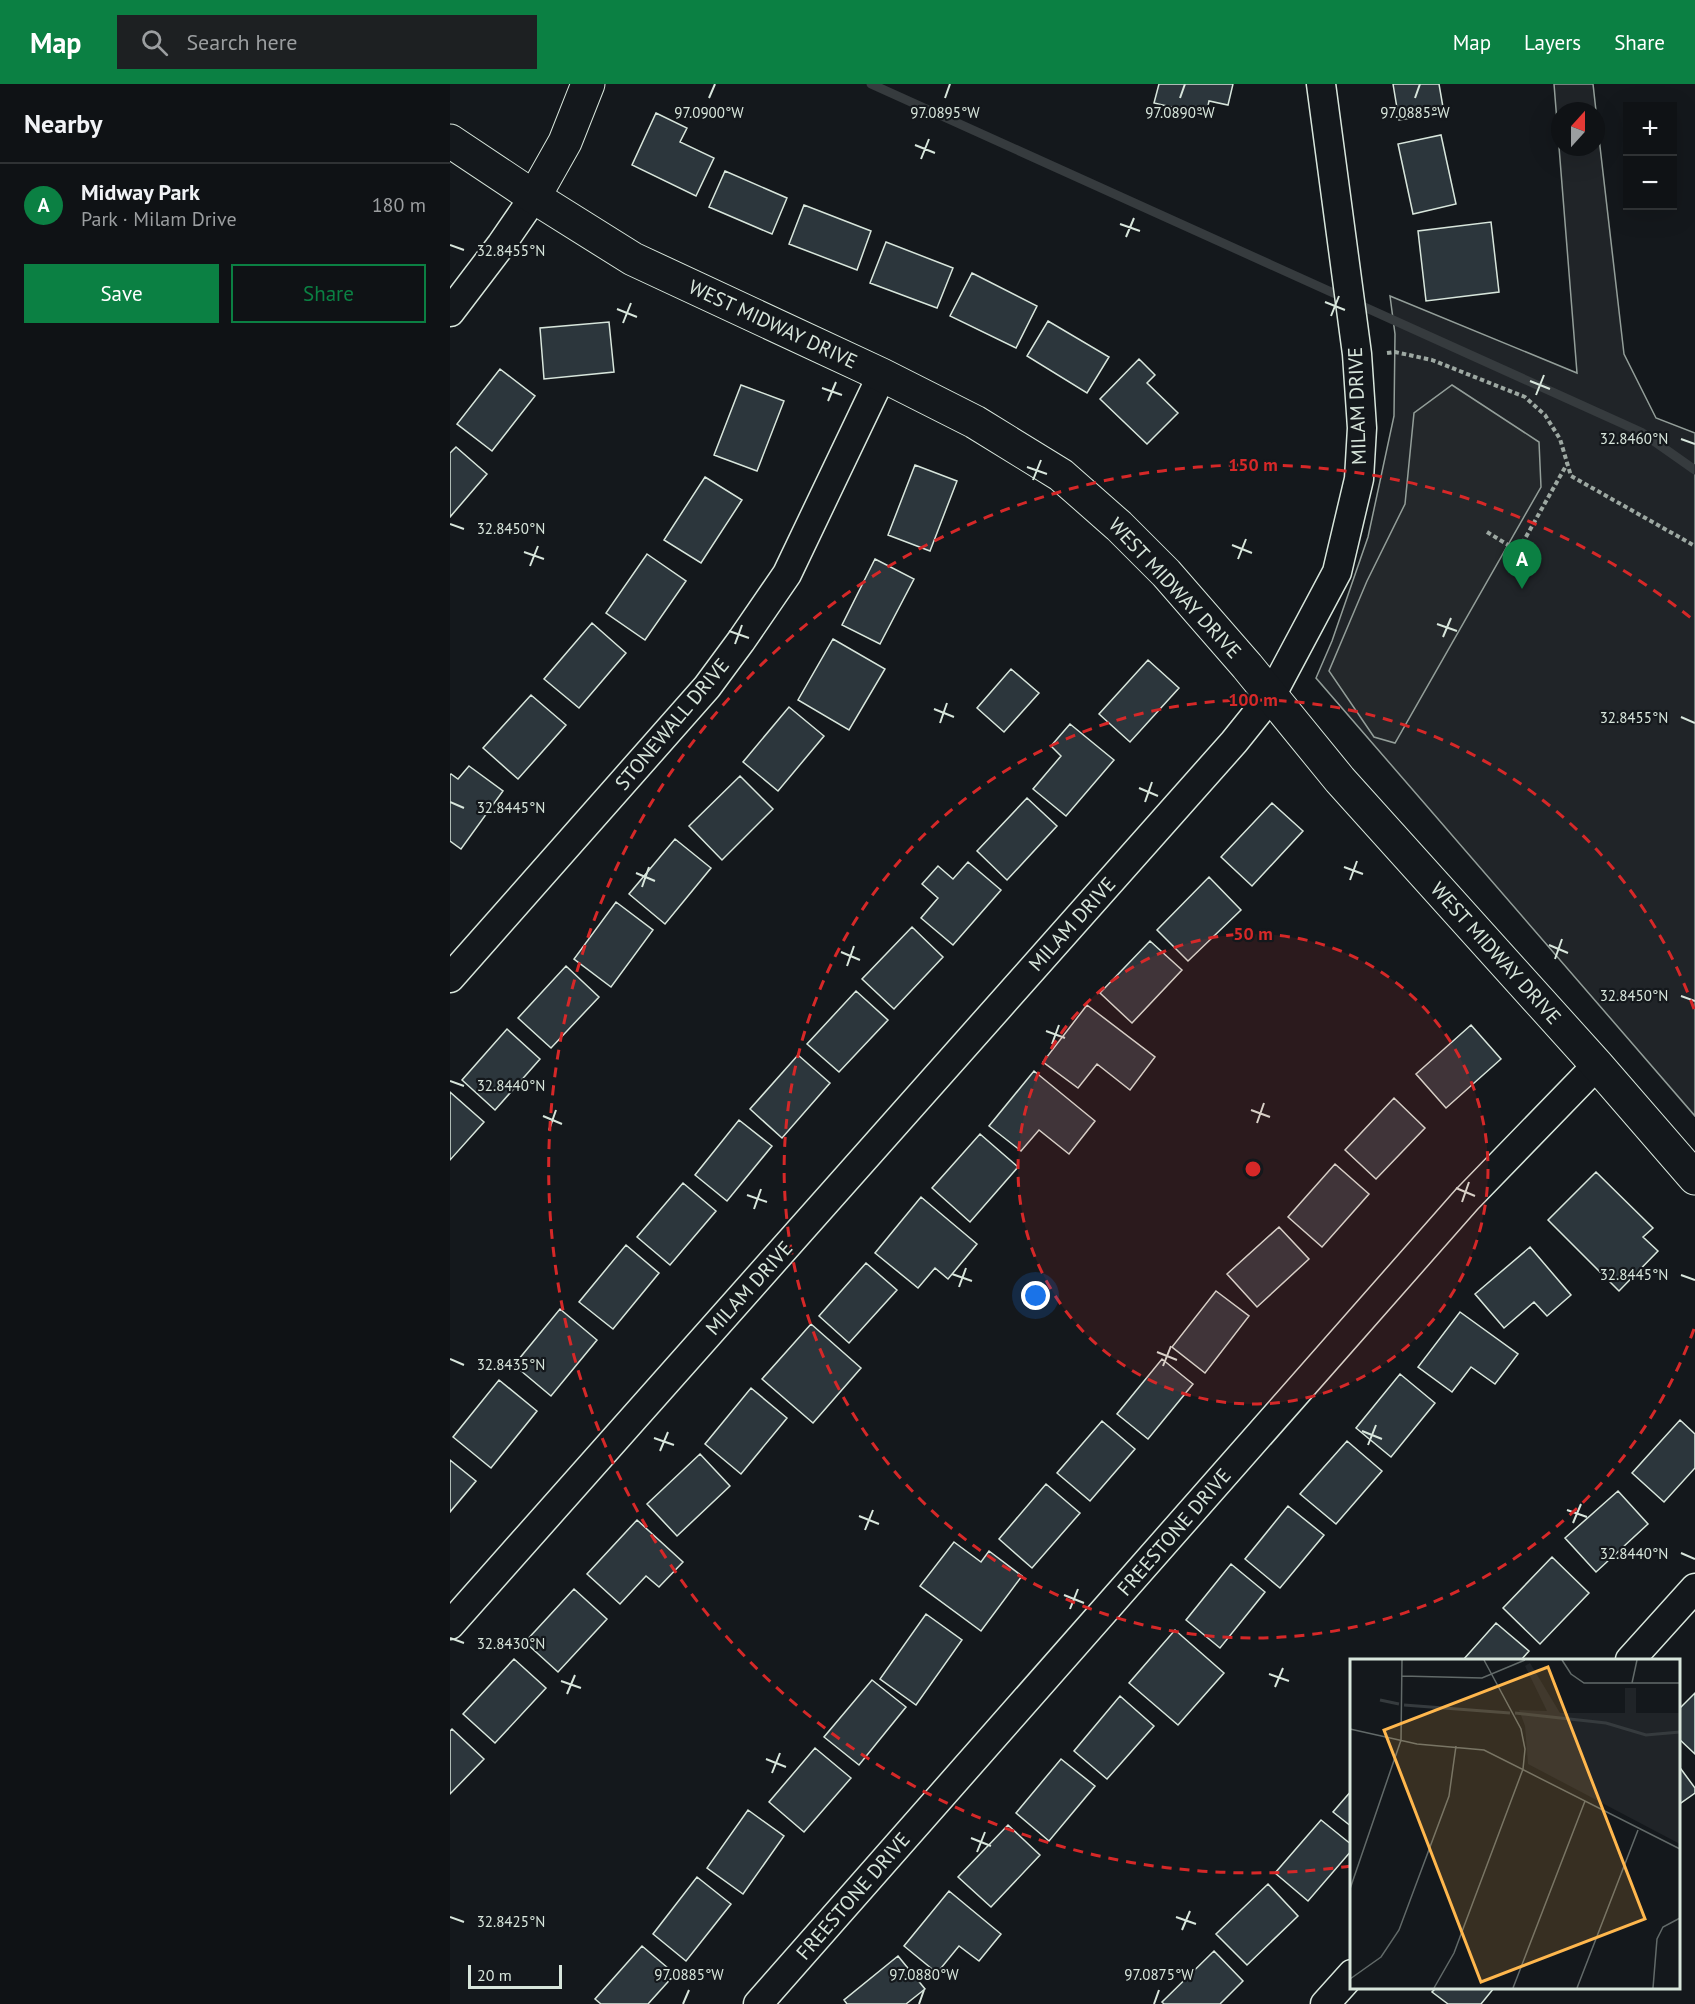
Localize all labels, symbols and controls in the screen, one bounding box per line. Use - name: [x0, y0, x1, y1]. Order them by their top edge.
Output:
- search box: [117, 15, 537, 69]
- text: Map: [30, 24, 81, 61]
- icon: search: [138, 26, 171, 59]
- text: Search here: [186, 28, 297, 56]
- text: Map: [1453, 29, 1491, 56]
- text: Layers: [1524, 29, 1581, 56]
- text: Share: [1614, 29, 1665, 56]
- north arrow: [1551, 102, 1605, 156]
- map controls: [1623, 102, 1677, 210]
- button: +: [1623, 102, 1677, 156]
- text: 97.0900°W: [674, 103, 744, 122]
- text: 97.0895°W: [910, 103, 980, 122]
- text: 97.0890°W: [1145, 103, 1215, 122]
- text: 97.0885°W: [1380, 103, 1450, 122]
- text: Nearby: [24, 107, 102, 140]
- button: −: [1623, 156, 1677, 210]
- text: Midway Park: [81, 178, 200, 206]
- text: A: [37, 192, 50, 218]
- text: 180 m: [372, 192, 426, 218]
- text: Park · Milam Drive: [81, 206, 237, 232]
- text: 32.8455°N: [477, 241, 545, 260]
- button: Save: [24, 264, 219, 323]
- button: Share: [231, 264, 426, 323]
- street label: WEST MIDWAY DRIVE: [685, 274, 861, 374]
- street label: MILAM DRIVE: [1342, 347, 1372, 465]
- text: 32.8460°N: [1600, 429, 1668, 448]
- text: 150 m: [1228, 453, 1278, 476]
- street label: WEST MIDWAY DRIVE: [1103, 512, 1247, 664]
- text: 32.8450°N: [477, 519, 545, 538]
- pin: A: [1502, 540, 1542, 589]
- street label: STONEWALL DRIVE: [609, 653, 735, 795]
- text: 100 m: [1228, 688, 1278, 711]
- text: 32.8455°N: [1600, 708, 1668, 727]
- text: 32.8445°N: [477, 798, 545, 817]
- street label: MILAM DRIVE: [1023, 872, 1121, 976]
- street label: WEST MIDWAY DRIVE: [1425, 876, 1567, 1030]
- text: 50 m: [1233, 922, 1273, 945]
- text: 32.8450°N: [1600, 986, 1668, 1005]
- text: 32.8440°N: [477, 1076, 545, 1095]
- centre of rings: [1243, 1159, 1263, 1179]
- street label: MILAM DRIVE: [700, 1236, 798, 1340]
- text: 32.8445°N: [1600, 1265, 1668, 1284]
- your location: [1021, 1281, 1050, 1310]
- text: 32.8435°N: [477, 1355, 545, 1374]
- street label: FREESTONE DRIVE: [1112, 1463, 1236, 1601]
- text: 32.8440°N: [1600, 1544, 1668, 1563]
- text: 32.8430°N: [477, 1634, 545, 1653]
- inset map: [1350, 1659, 1680, 1989]
- street label: FREESTONE DRIVE: [791, 1827, 915, 1965]
- text: 32.8425°N: [477, 1912, 545, 1931]
- scale bar: [468, 1962, 562, 1990]
- text: 20 m: [477, 1965, 512, 1985]
- text: 97.0885°W: [654, 1965, 724, 1984]
- text: 97.0880°W: [889, 1965, 959, 1984]
- text: 97.0875°W: [1124, 1965, 1194, 1984]

